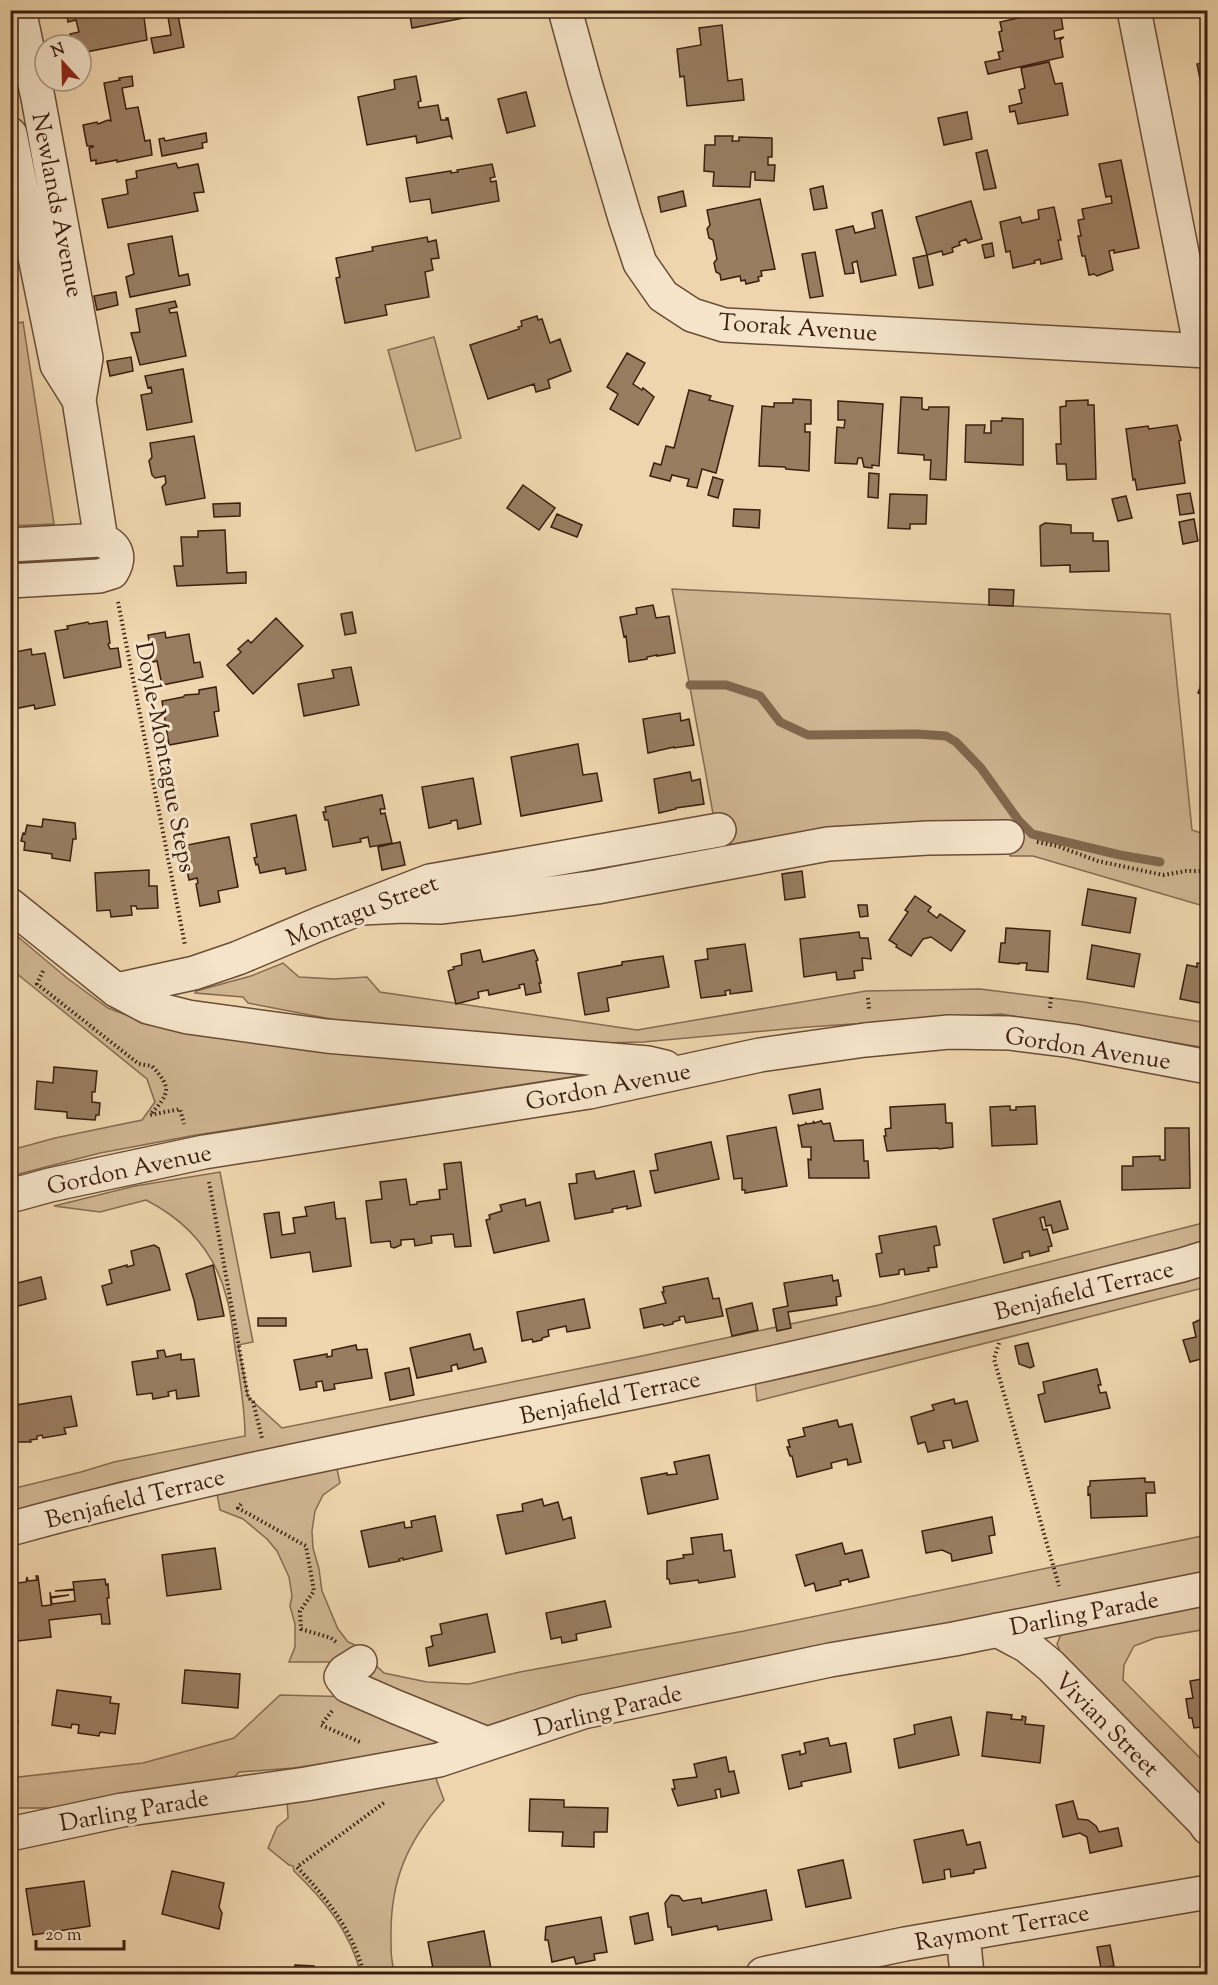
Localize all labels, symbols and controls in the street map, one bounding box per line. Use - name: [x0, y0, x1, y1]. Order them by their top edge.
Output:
- north arrow: [33, 33, 93, 93]
- text: N: [48, 38, 69, 64]
- street label: Newlands Avenue: [21, 110, 91, 301]
- street label: Toorak Avenue: [717, 306, 879, 352]
- street label: Doyle-Montague Steps: [125, 639, 203, 876]
- street label: Montagu Street: [282, 867, 444, 956]
- street label: Gordon Avenue: [1002, 1020, 1173, 1080]
- street label: Gordon Avenue: [523, 1055, 694, 1121]
- street label: Gordon Avenue: [44, 1137, 215, 1205]
- street label: Benjafield Terrace: [991, 1253, 1178, 1331]
- street label: Benjafield Terrace: [517, 1363, 704, 1435]
- street label: Benjafield Terrace: [42, 1461, 229, 1539]
- street label: Darling Parade: [1007, 1584, 1162, 1646]
- street label: Vivian Street: [1045, 1665, 1166, 1786]
- street label: Darling Parade: [531, 1677, 686, 1747]
- street label: Darling Parade: [57, 1782, 212, 1842]
- street label: Raymont Terrace: [912, 1897, 1092, 1961]
- scale bar: [36, 1913, 124, 1951]
- text: 20 m: [45, 1923, 82, 1949]

